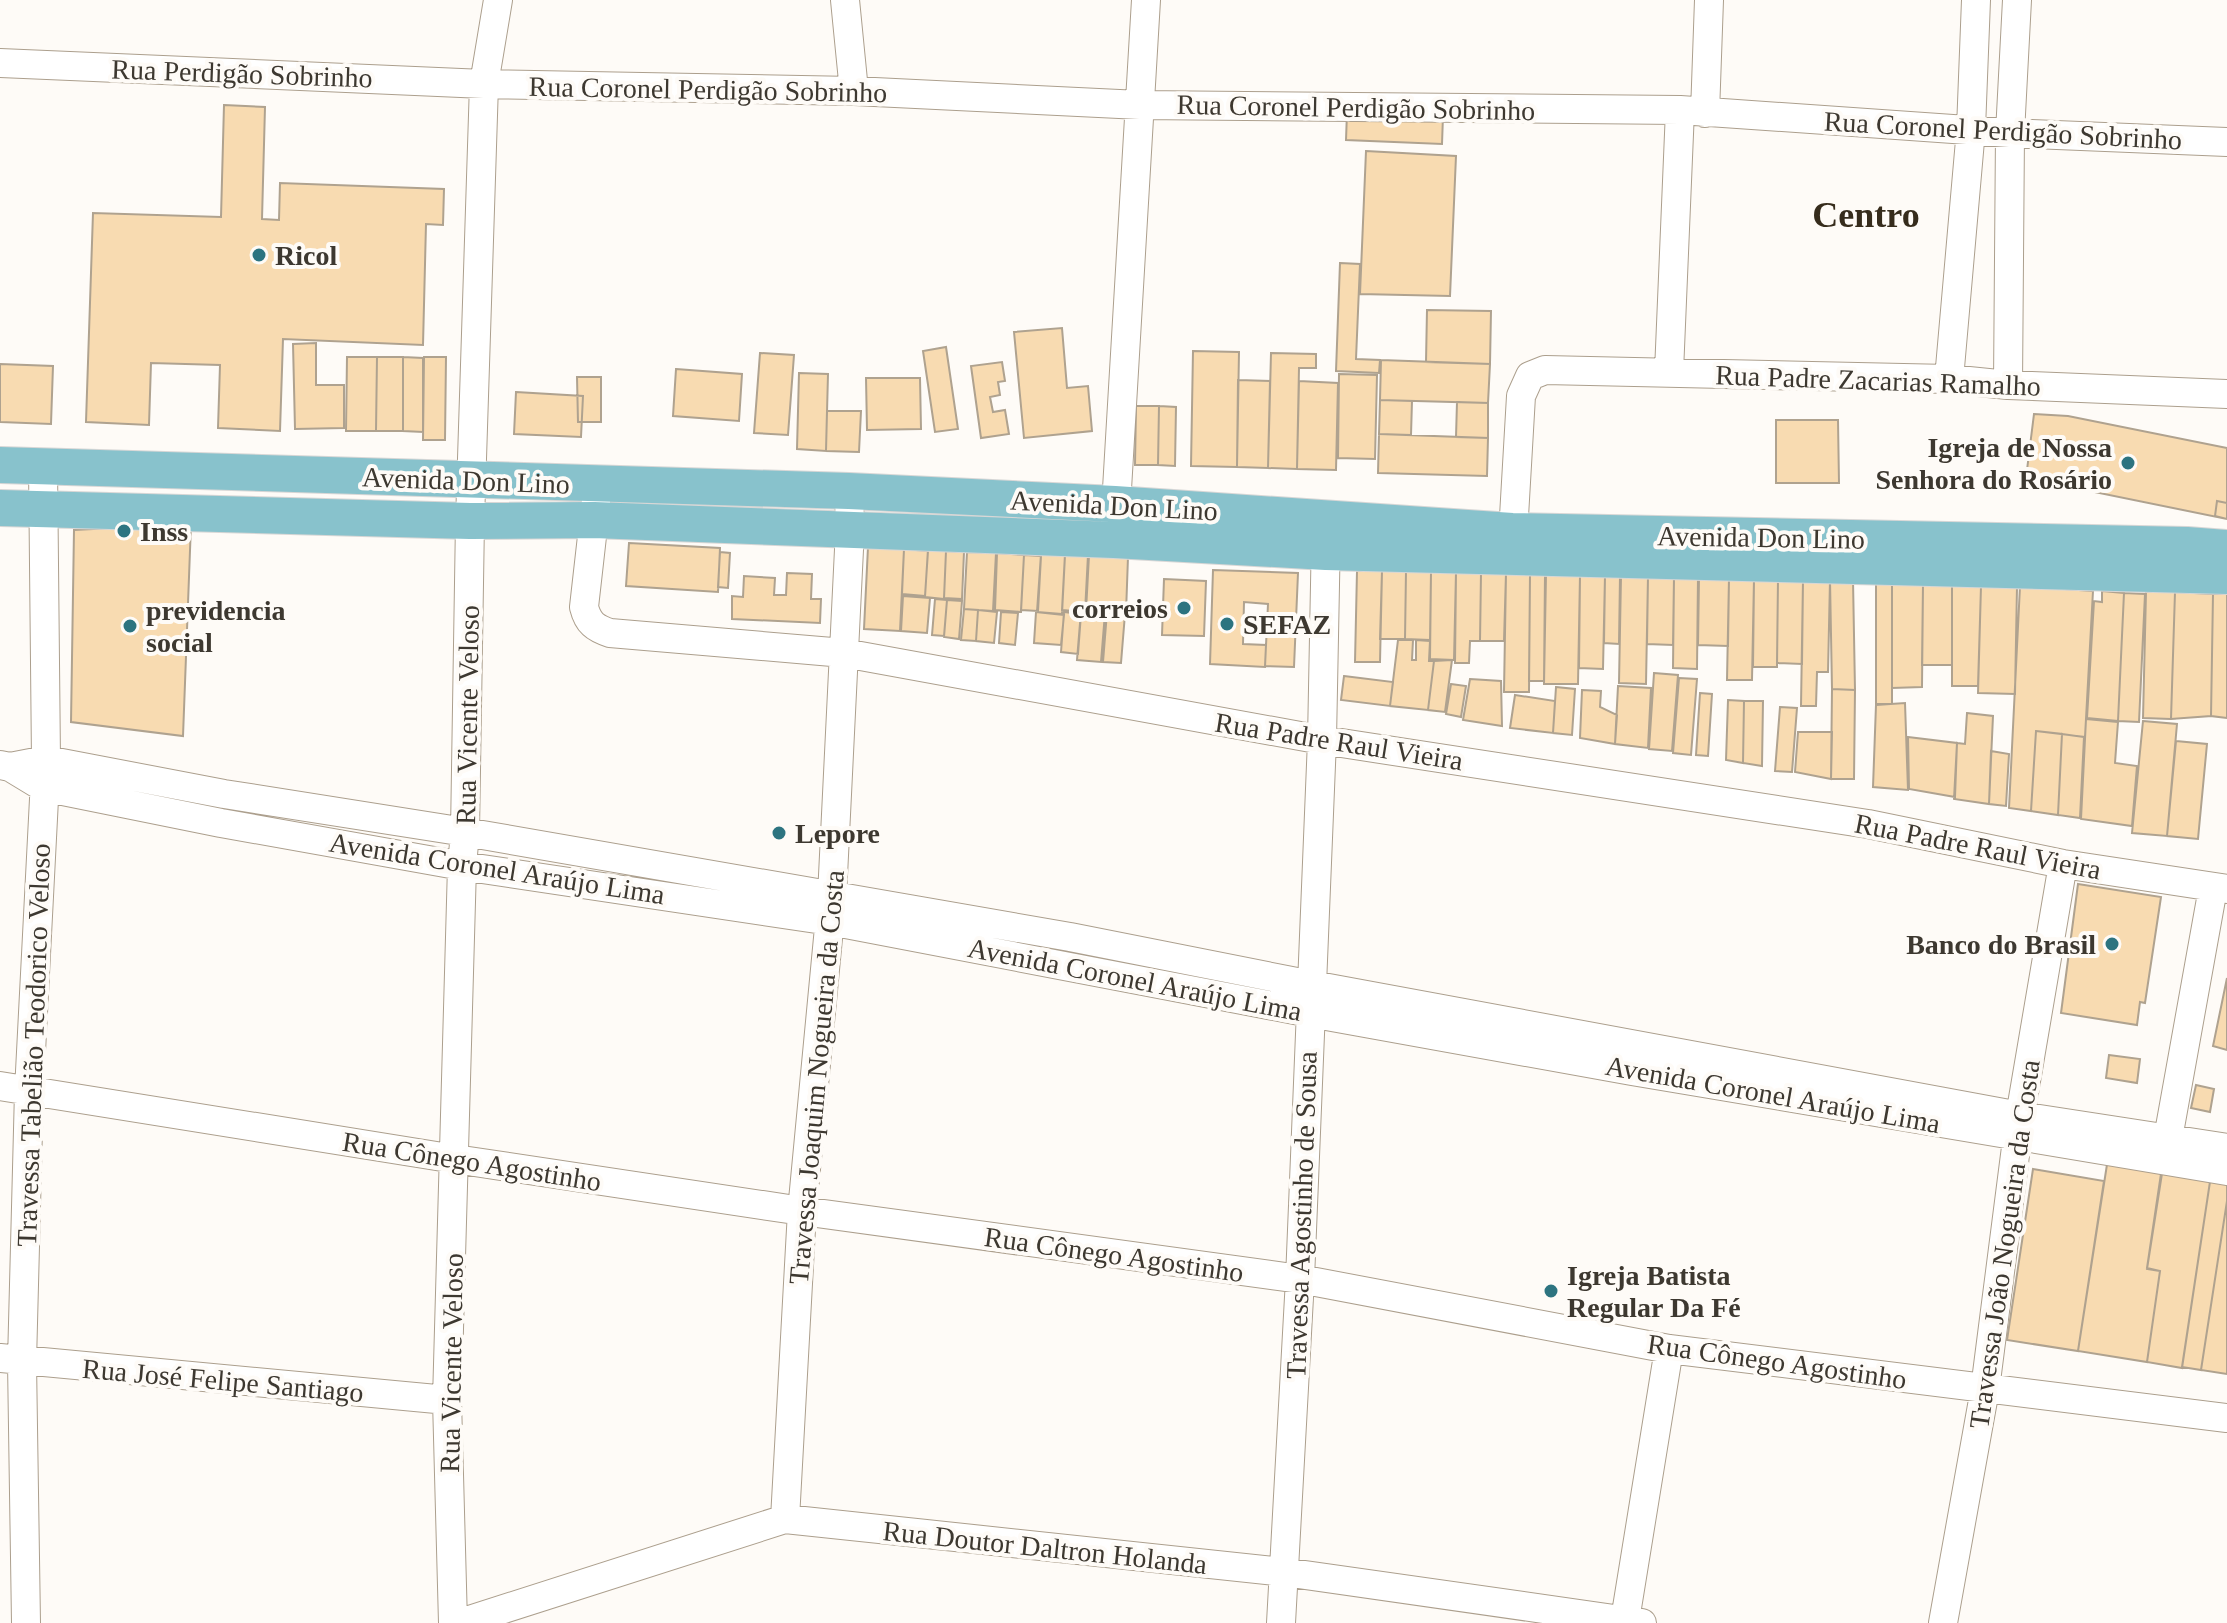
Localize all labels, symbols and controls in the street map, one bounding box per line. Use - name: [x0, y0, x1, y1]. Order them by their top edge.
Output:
- street label: Rua Perdigão Sobrinho: [111, 53, 373, 94]
- street label: Rua Coronel Perdigão Sobrinho: [528, 71, 888, 108]
- street label: Rua Coronel Perdigão Sobrinho: [1176, 89, 1536, 126]
- street label: Rua Coronel Perdigão Sobrinho: [1823, 106, 2183, 155]
- district label: Centro: [1812, 195, 1920, 235]
- place label: Ricol: [275, 240, 337, 271]
- marker: Ricol: [250, 246, 268, 264]
- street label: Rua Padre Zacarias Ramalho: [1715, 359, 2041, 402]
- place label: Igreja de Nossa Senhora do Rosário: [1876, 432, 2112, 495]
- marker: Igreja de Nossa Senhora do Rosário: [2119, 454, 2137, 472]
- street label: Avenida Don Lino: [362, 461, 570, 500]
- street label: Avenida Don Lino: [1009, 485, 1219, 526]
- place label: Inss: [140, 516, 188, 547]
- street label: Avenida Don Lino: [1657, 520, 1865, 555]
- marker: Inss: [115, 522, 133, 540]
- place label: correios: [1072, 593, 1168, 624]
- place label: previdencia social: [146, 595, 285, 658]
- marker: correios: [1175, 599, 1193, 617]
- street label: Rua Vicente Veloso: [450, 605, 485, 825]
- place label: SEFAZ: [1243, 609, 1331, 640]
- marker: SEFAZ: [1218, 615, 1236, 633]
- marker: previdencia social: [121, 617, 139, 635]
- street label: Rua Padre Raul Vieira: [1213, 707, 1466, 776]
- street label: Rua Padre Raul Vieira: [1852, 807, 2104, 886]
- place label: Lepore: [795, 818, 880, 849]
- marker: Lepore: [770, 824, 788, 842]
- street label: Avenida Coronel Araújo Lima: [327, 827, 667, 910]
- street label: Travessa Tabelião Teodorico Veloso: [11, 843, 56, 1247]
- street label: Travessa Joaquim Nogueira da Costa: [783, 868, 850, 1286]
- place label: Banco do Brasil: [1906, 929, 2096, 960]
- street label: Avenida Coronel Araújo Lima: [965, 932, 1305, 1027]
- marker: Banco do Brasil: [2103, 935, 2121, 953]
- street label: Travessa Agostinho de Sousa: [1280, 1050, 1323, 1379]
- street label: Avenida Coronel Araújo Lima: [1603, 1050, 1943, 1139]
- street label: Travessa João Nogueira da Costa: [1963, 1057, 2046, 1431]
- street label: Rua Cônego Agostinho: [340, 1126, 603, 1197]
- street label: Rua Cônego Agostinho: [982, 1221, 1245, 1288]
- street label: Rua Vicente Veloso: [434, 1253, 469, 1473]
- place label: Igreja Batista Regular Da Fé: [1567, 1260, 1741, 1323]
- marker: Igreja Batista Regular Da Fé: [1542, 1282, 1560, 1300]
- street label: Rua Cônego Agostinho: [1645, 1328, 1908, 1395]
- street label: Rua José Felipe Santiago: [81, 1353, 365, 1408]
- street label: Rua Doutor Daltron Holanda: [881, 1515, 1209, 1580]

